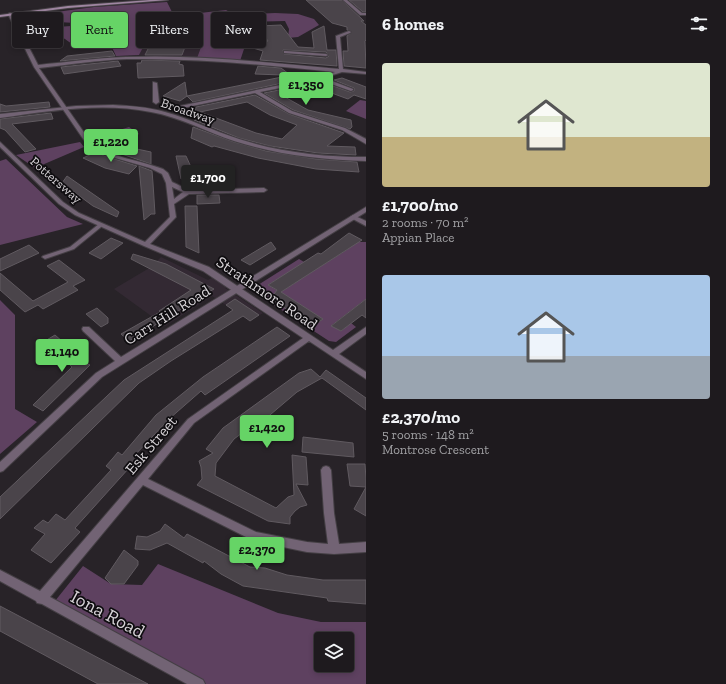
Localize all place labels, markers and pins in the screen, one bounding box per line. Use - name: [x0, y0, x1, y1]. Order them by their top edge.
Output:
- pin: £1,350: [273, 72, 339, 106]
- pin: £1,220: [78, 129, 144, 163]
- pin: £1,700: [175, 165, 241, 199]
- pin: £1,140: [29, 339, 95, 373]
- pin: £1,420: [234, 415, 300, 449]
- pin: £2,370: [224, 537, 290, 571]

